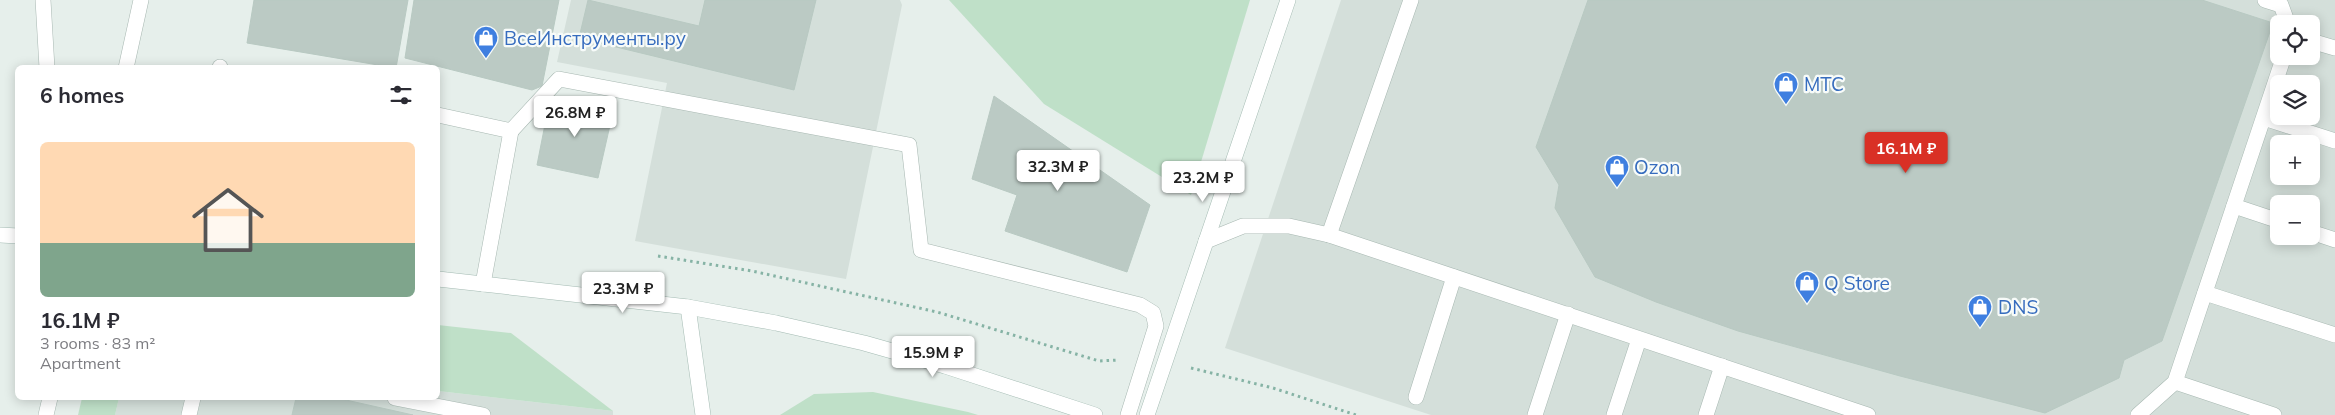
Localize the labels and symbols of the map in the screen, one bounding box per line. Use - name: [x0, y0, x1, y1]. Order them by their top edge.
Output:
- shop icon: ВсеИнструменты.ру: [473, 25, 499, 59]
- place label: ВсеИнструменты.ру: [504, 26, 686, 50]
- shop icon: МТС: [1773, 71, 1799, 105]
- place label: МТС: [1804, 72, 1844, 96]
- pin: 26.8M ₽: [529, 96, 621, 138]
- pin: 16.1M ₽: [1860, 132, 1952, 174]
- pin: 32.3M ₽: [1012, 150, 1104, 192]
- shop icon: Ozon: [1604, 154, 1630, 188]
- place label: Ozon: [1634, 155, 1680, 179]
- pin: 23.2M ₽: [1157, 160, 1249, 203]
- shop icon: Q Store: [1794, 270, 1820, 304]
- place label: Q Store: [1824, 271, 1890, 295]
- pin: 23.3M ₽: [577, 272, 669, 314]
- shop icon: DNS: [1967, 294, 1993, 328]
- place label: DNS: [1998, 295, 2038, 319]
- pin: 15.9M ₽: [887, 336, 979, 378]

